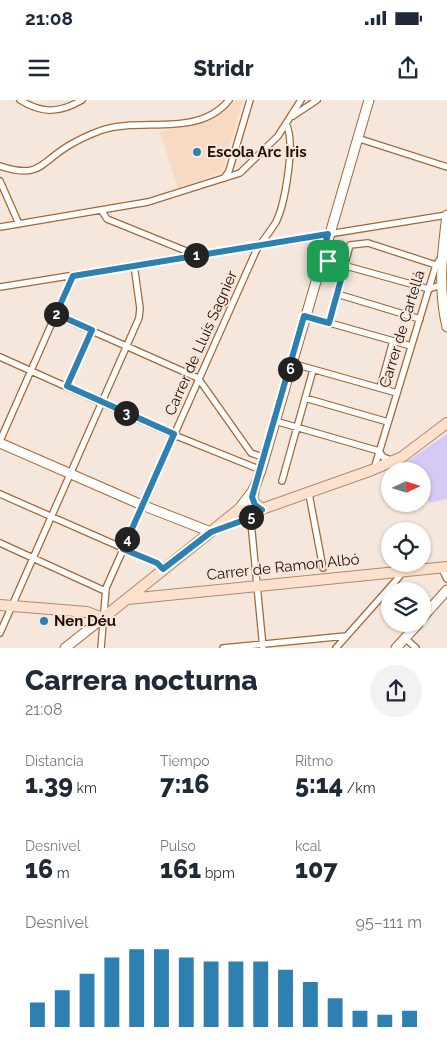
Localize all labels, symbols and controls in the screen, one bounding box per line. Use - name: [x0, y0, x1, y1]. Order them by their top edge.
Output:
- text: 21:08: [25, 7, 73, 29]
- icon: menu: [25, 54, 53, 82]
- icon: share: [394, 54, 422, 82]
- text: Stridr: [193, 55, 254, 81]
- place label: Escola Arc Iris: [207, 143, 307, 161]
- marker: Escola Arc Iris: [191, 146, 203, 158]
- pin: [307, 240, 349, 282]
- pin: 1: [184, 242, 208, 268]
- text: 1: [193, 247, 200, 263]
- icon: arrive: [314, 247, 342, 275]
- street label: Carrer de Lluís Sagnier: [161, 267, 241, 418]
- street label: Carrer de Cartellà: [376, 268, 428, 390]
- pin: 2: [44, 302, 68, 326]
- text: 2: [53, 306, 60, 322]
- pin: 6: [278, 356, 302, 382]
- text: 6: [286, 361, 295, 377]
- pin: 3: [114, 400, 138, 426]
- text: 3: [123, 405, 130, 421]
- north arrow: [381, 462, 431, 512]
- map controls: [381, 462, 431, 632]
- pin: 5: [238, 504, 264, 530]
- text: 5: [248, 509, 255, 525]
- button: locate: [381, 522, 431, 572]
- pin: 4: [114, 526, 140, 552]
- text: 4: [124, 531, 132, 547]
- street label: Carrer de Ramon Albó: [206, 550, 360, 584]
- button: layers: [381, 582, 431, 632]
- place label: Nen Déu: [54, 612, 116, 630]
- marker: Nen Déu: [38, 615, 50, 627]
- text: Carrera nocturna: [25, 664, 258, 697]
- button: share: [370, 665, 422, 717]
- text: 21:08: [25, 700, 62, 719]
- text: Distancia: [25, 753, 84, 769]
- text: Tiempo: [160, 753, 210, 769]
- text: Ritmo: [295, 753, 333, 769]
- text: 1.39: [25, 769, 73, 799]
- text: 7:16: [160, 769, 209, 799]
- text: 5:14: [295, 769, 343, 799]
- text: km: [73, 780, 97, 796]
- text: /km: [343, 780, 376, 796]
- text: Desnivel: [25, 838, 80, 854]
- text: Pulso: [160, 838, 196, 854]
- text: kcal: [295, 838, 321, 854]
- text: 16: [25, 854, 53, 884]
- text: 161: [160, 854, 201, 884]
- text: 107: [295, 854, 338, 884]
- text: m: [53, 865, 70, 881]
- text: bpm: [201, 865, 235, 881]
- text: Desnivel: [25, 913, 88, 932]
- text: 95–111 m: [356, 913, 422, 932]

